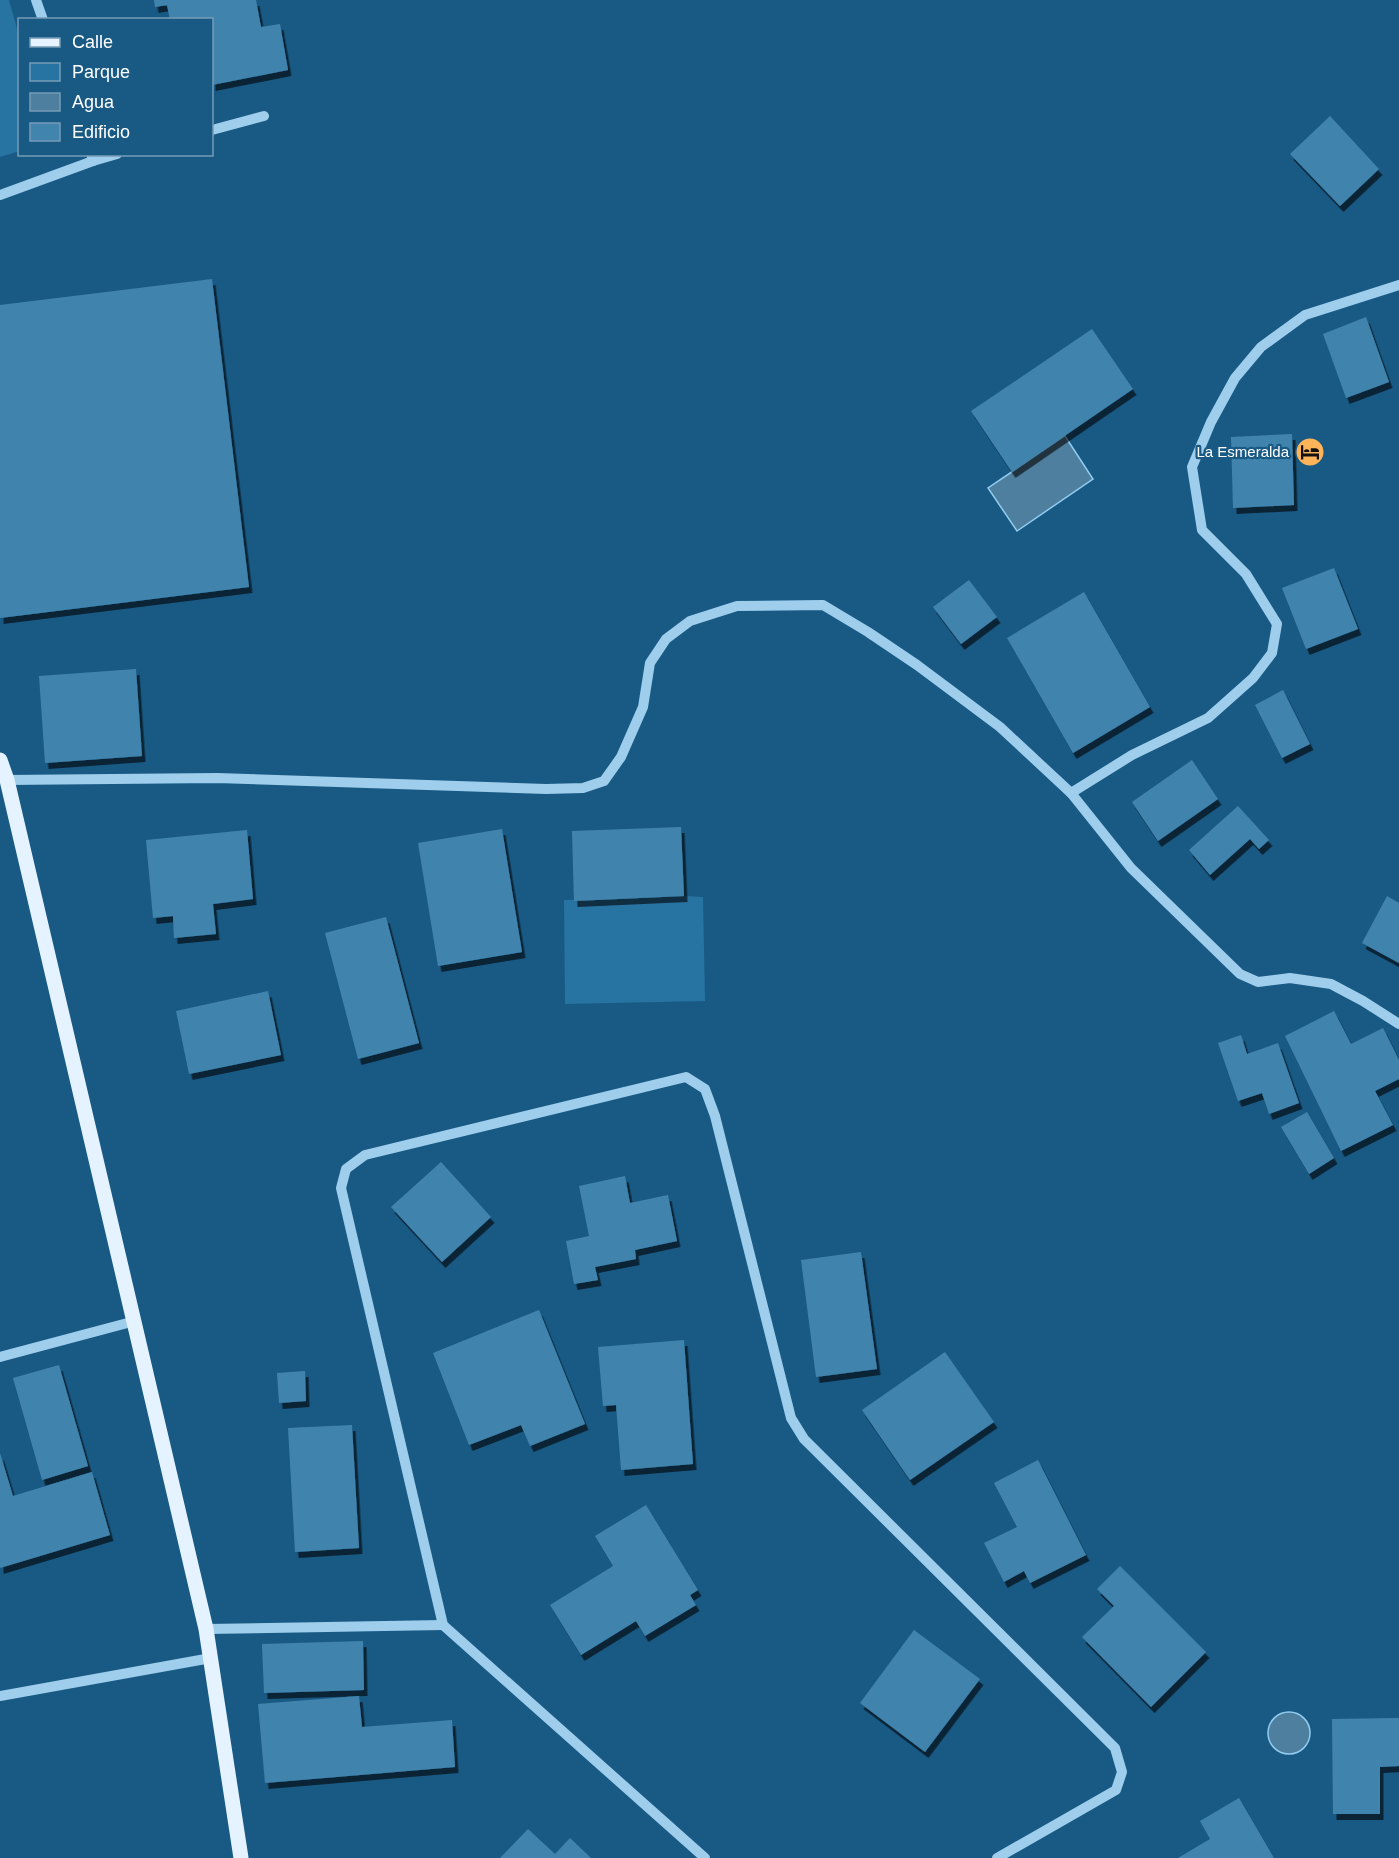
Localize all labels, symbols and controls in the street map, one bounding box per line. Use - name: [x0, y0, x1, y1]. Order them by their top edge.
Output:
- legend: [18, 18, 213, 156]
- text: Calle: [72, 32, 113, 52]
- text: Parque: [72, 62, 130, 82]
- text: Agua: [72, 92, 115, 112]
- text: Edificio: [72, 122, 130, 142]
- hotel icon: La Esmeralda: [1294, 436, 1326, 468]
- place label: La Esmeralda: [1196, 443, 1290, 460]

